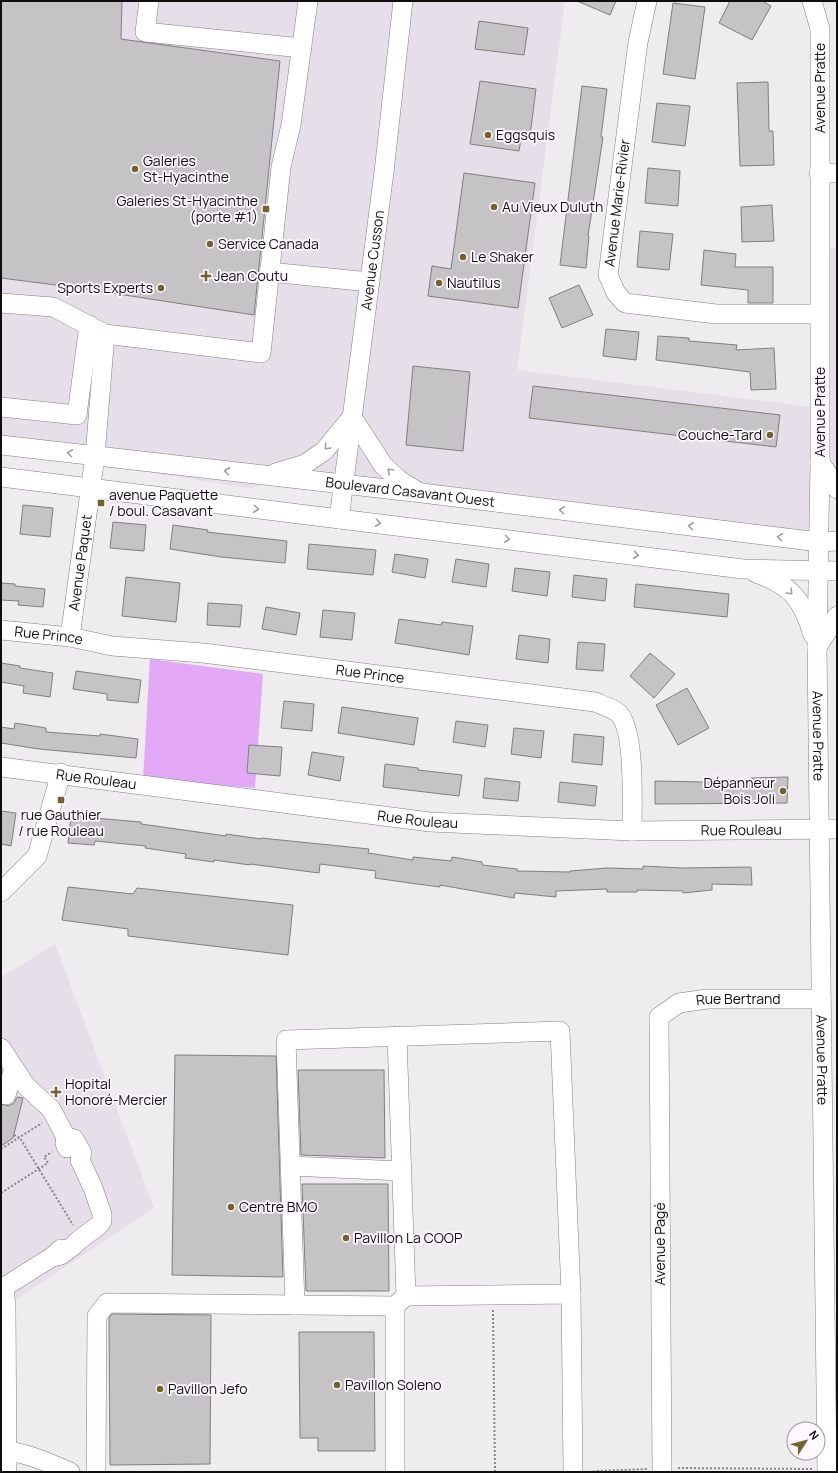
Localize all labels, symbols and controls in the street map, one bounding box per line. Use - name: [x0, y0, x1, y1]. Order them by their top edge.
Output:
- street label: Avenue Pratte: [810, 43, 829, 133]
- place label: Eggsquis: [496, 125, 555, 144]
- marker: Eggsquis: [483, 130, 493, 140]
- street label: Avenue Marie-Rivier: [599, 138, 634, 268]
- place label: Galeries St-Hyacinthe: [143, 151, 229, 186]
- marker: Galeries St-Hyacinthe: [130, 164, 140, 174]
- place label: Galeries St-Hyacinthe (porte #1): [116, 191, 258, 226]
- place label: Au Vieux Duluth: [502, 197, 603, 216]
- marker: Au Vieux Duluth: [489, 202, 499, 212]
- marker: Galeries St-Hyacinthe (porte #1): [261, 204, 271, 214]
- street label: Avenue Cusson: [356, 209, 388, 311]
- place label: Service Canada: [218, 234, 319, 253]
- marker: Service Canada: [205, 239, 215, 249]
- place label: Le Shaker: [471, 247, 534, 266]
- marker: Le Shaker: [458, 252, 468, 262]
- place label: Jean Coutu: [214, 266, 288, 285]
- marker: Jean Coutu: [201, 271, 211, 281]
- place label: Nautilus: [447, 273, 501, 292]
- place label: Sports Experts: [57, 278, 153, 297]
- marker: Nautilus: [434, 278, 444, 288]
- marker: Sports Experts: [156, 283, 166, 293]
- street label: Avenue Pratte: [810, 367, 829, 457]
- place label: Couche-Tard: [678, 425, 762, 444]
- marker: Couche-Tard: [765, 430, 775, 440]
- one-way arrow: [325, 443, 332, 450]
- one-way arrow: [67, 449, 73, 458]
- one-way arrow: [224, 467, 230, 476]
- one-way arrow: [387, 469, 395, 476]
- street label: Boulevard Casavant Ouest: [325, 472, 497, 511]
- place label: avenue Paquette / boul. Casavant: [109, 485, 218, 520]
- marker: avenue Paquette / boul. Casavant: [96, 498, 106, 508]
- one-way arrow: [253, 504, 260, 513]
- one-way arrow: [559, 506, 565, 515]
- street label: Avenue Paquet: [64, 513, 96, 612]
- one-way arrow: [375, 519, 381, 528]
- one-way arrow: [688, 521, 694, 530]
- one-way arrow: [777, 533, 783, 542]
- one-way arrow: [504, 535, 510, 544]
- one-way arrow: [633, 550, 639, 559]
- one-way arrow: [785, 587, 793, 594]
- street label: Rue Prince: [14, 621, 85, 649]
- street label: Rue Prince: [335, 660, 406, 687]
- street label: Avenue Pratte: [809, 691, 829, 781]
- street label: Rue Rouleau: [55, 764, 138, 793]
- place label: Dépanneur Bois Joli: [703, 773, 775, 808]
- marker: Dépanneur Bois Joli: [778, 786, 788, 796]
- marker: rue Gauthier / rue Rouleau: [56, 795, 66, 805]
- place label: rue Gauthier / rue Rouleau: [18, 805, 104, 840]
- street label: Rue Rouleau: [376, 805, 458, 832]
- street label: Rue Rouleau: [701, 820, 782, 839]
- street label: Rue Bertrand: [695, 989, 781, 1009]
- street label: Avenue Pratte: [812, 1015, 833, 1105]
- place label: Hopital Honoré-Mercier: [65, 1074, 167, 1109]
- marker: Hopital Honoré-Mercier: [50, 1086, 62, 1098]
- place label: Centre BMO: [239, 1197, 317, 1216]
- marker: Centre BMO: [226, 1202, 236, 1212]
- street label: Avenue Pagé: [650, 1202, 669, 1286]
- place label: Pavillon La COOP: [354, 1228, 463, 1247]
- marker: Pavillon La COOP: [341, 1233, 351, 1243]
- place label: Pavillon Soleno: [345, 1375, 442, 1394]
- place label: Pavillon Jefo: [168, 1379, 248, 1398]
- marker: Pavillon Soleno: [332, 1380, 342, 1390]
- marker: Pavillon Jefo: [155, 1384, 165, 1394]
- north arrow: [786, 1421, 826, 1461]
- text: N: [806, 1427, 823, 1443]

